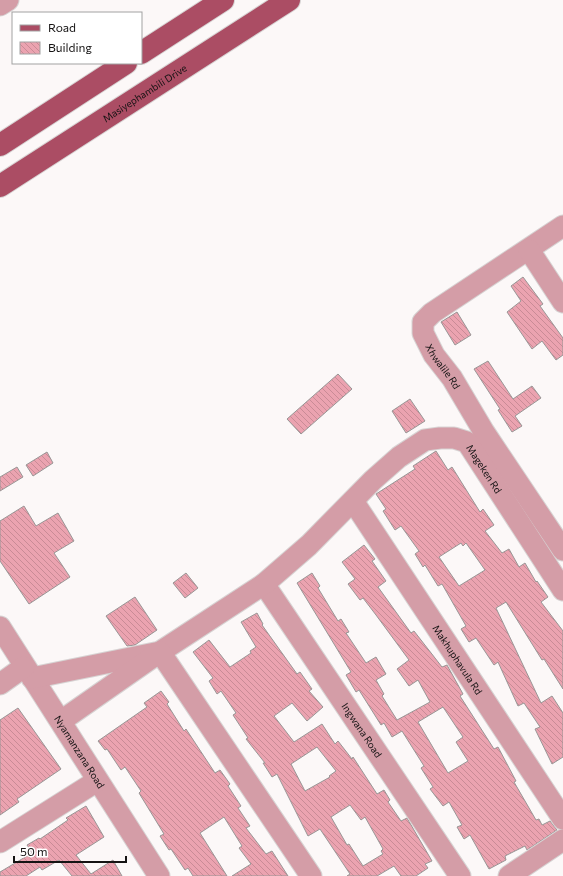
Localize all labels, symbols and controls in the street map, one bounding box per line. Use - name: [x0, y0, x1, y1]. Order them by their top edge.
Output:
- legend: [12, 12, 142, 64]
- text: Road: [48, 20, 76, 34]
- text: Building: [48, 40, 92, 54]
- street label: Masiyephambili Drive: [100, 61, 189, 124]
- street label: Xhwalile Rd: [423, 342, 463, 391]
- street label: Mageken Rd: [464, 442, 505, 496]
- street label: Makhuphavula Rd: [430, 623, 485, 697]
- street label: Ingwana Road: [339, 700, 385, 760]
- street label: Nyamanzana Road: [52, 713, 107, 791]
- scale bar: [14, 838, 126, 864]
- text: 50 m: [20, 844, 48, 858]

